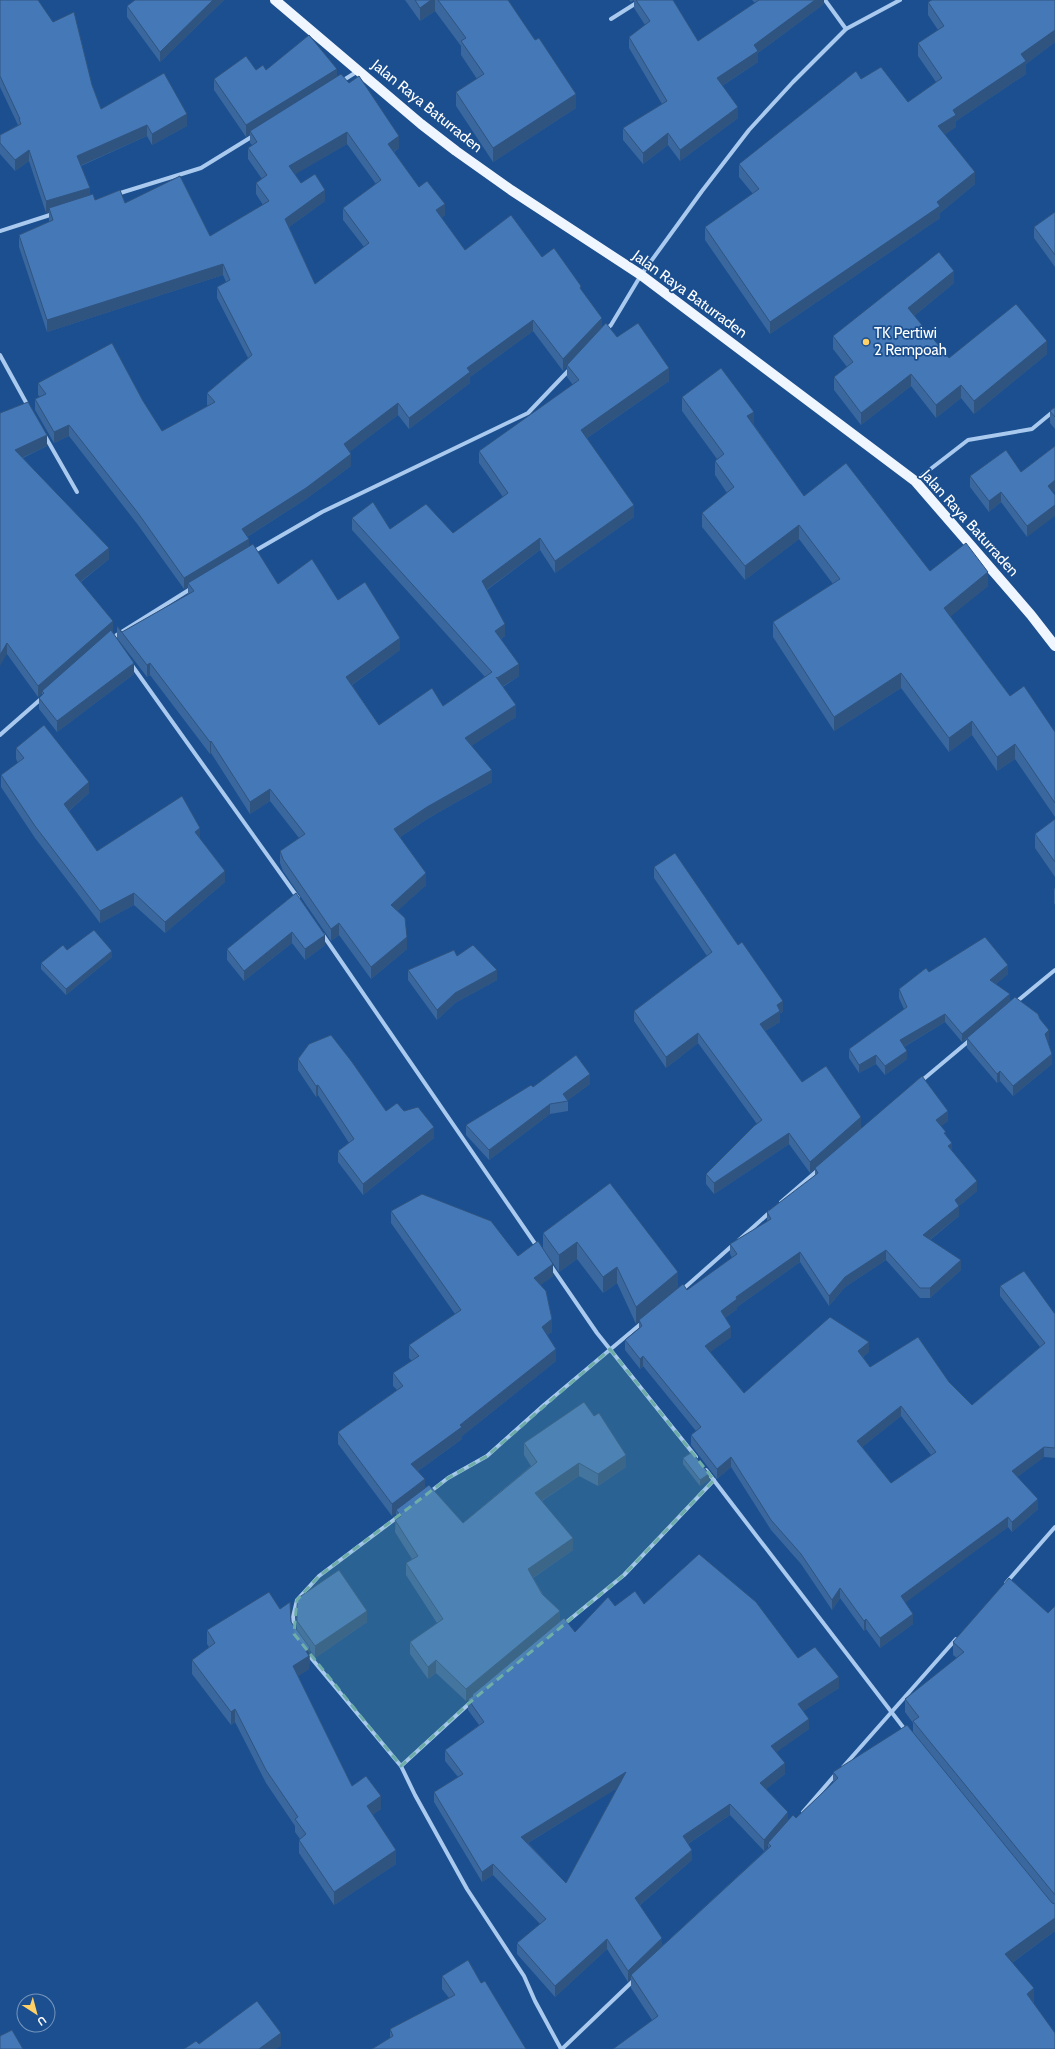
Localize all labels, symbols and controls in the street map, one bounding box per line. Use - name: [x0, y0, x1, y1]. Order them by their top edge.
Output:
- street label: Jalan Raya Baturraden: [367, 55, 486, 156]
- street label: Jalan Raya Baturraden: [628, 246, 751, 342]
- place label: TK Pertiwi 2 Rempoah: [874, 324, 947, 359]
- marker: TK Pertiwi 2 Rempoah: [861, 337, 871, 347]
- street label: Jalan Raya Baturraden: [917, 465, 1023, 580]
- north arrow: [16, 1993, 56, 2033]
- text: U: [34, 2013, 49, 2029]

